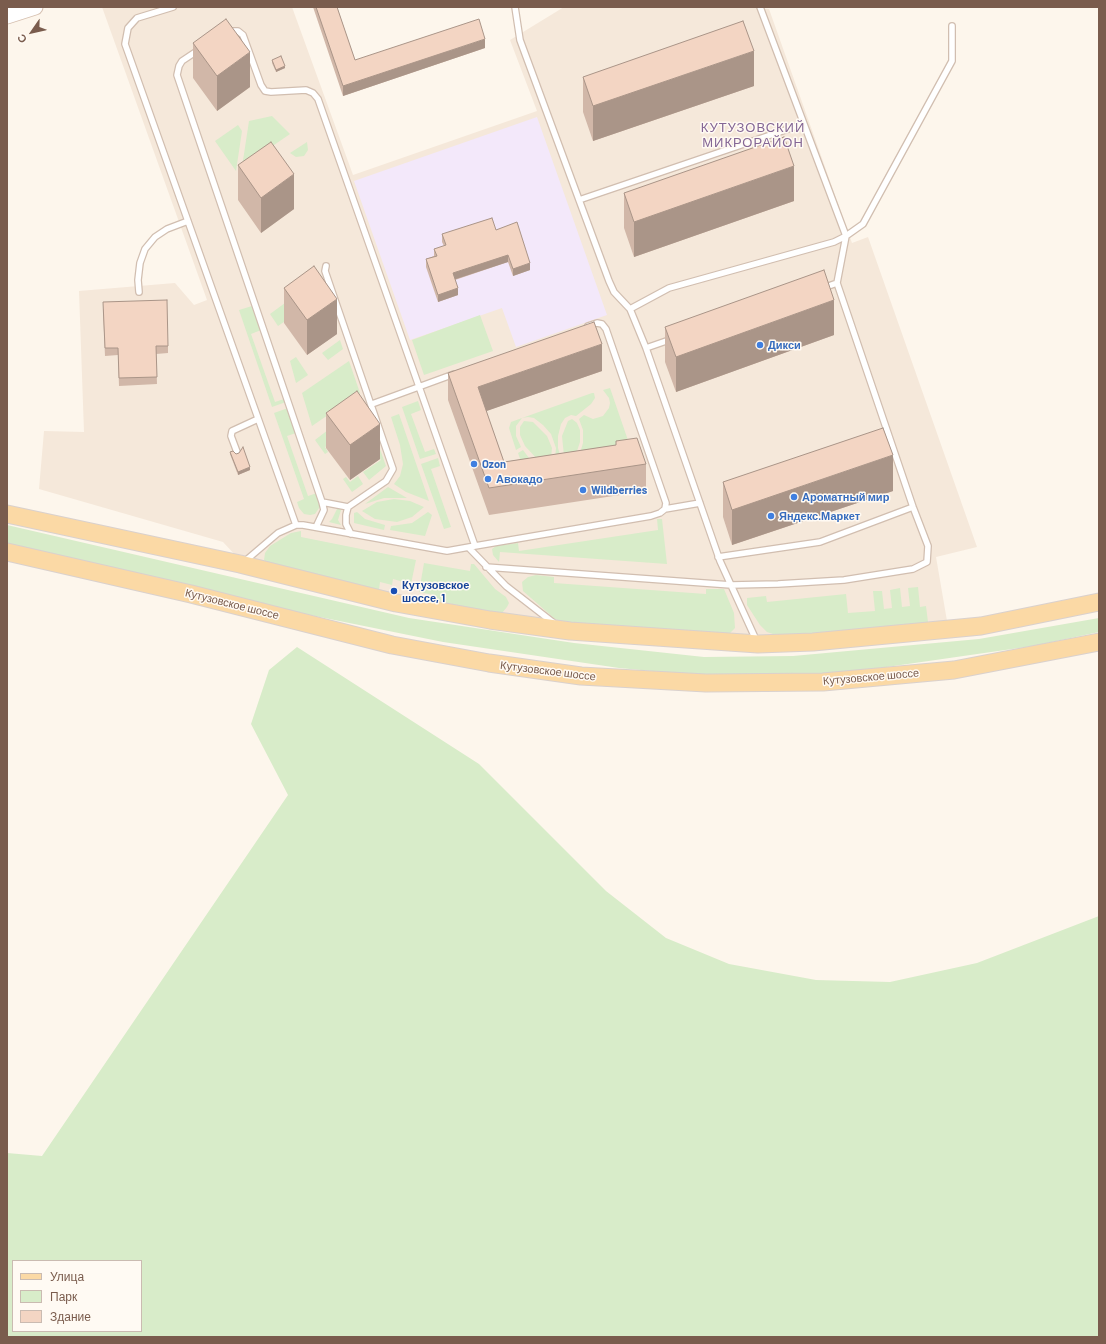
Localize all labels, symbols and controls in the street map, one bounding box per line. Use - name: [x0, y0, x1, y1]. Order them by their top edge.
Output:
- north arrow: [12, 12, 52, 52]
- text: С: [14, 32, 29, 46]
- district label: КУТУЗОВСКИЙ МИКРОРАЙОН: [701, 120, 805, 151]
- place label: Дикси: [768, 338, 801, 352]
- marker: Дикси: [755, 340, 765, 350]
- place label: Ozon: [482, 457, 506, 471]
- marker: Ozon: [469, 459, 479, 469]
- place label: Авокадо: [496, 472, 543, 486]
- marker: Авокадо: [483, 474, 493, 484]
- place label: Wildberries: [591, 483, 647, 497]
- marker: Wildberries: [578, 485, 588, 495]
- place label: Ароматный мир: [802, 490, 889, 504]
- marker: Ароматный мир: [789, 492, 799, 502]
- place label: Яндекс.Маркет: [779, 509, 860, 523]
- marker: Яндекс.Маркет: [766, 511, 776, 521]
- place label: Кутузовское шоссе, 1: [402, 578, 469, 604]
- street label: Кутузовское шоссе: [184, 586, 280, 622]
- marker: Кутузовское шоссе, 1: [389, 586, 399, 596]
- street label: Кутузовское шоссе: [499, 659, 597, 683]
- street label: Кутузовское шоссе: [822, 666, 920, 688]
- legend: [12, 1260, 142, 1332]
- text: Улица: [50, 1269, 84, 1283]
- text: Парк: [50, 1289, 77, 1303]
- text: Здание: [50, 1309, 91, 1323]

